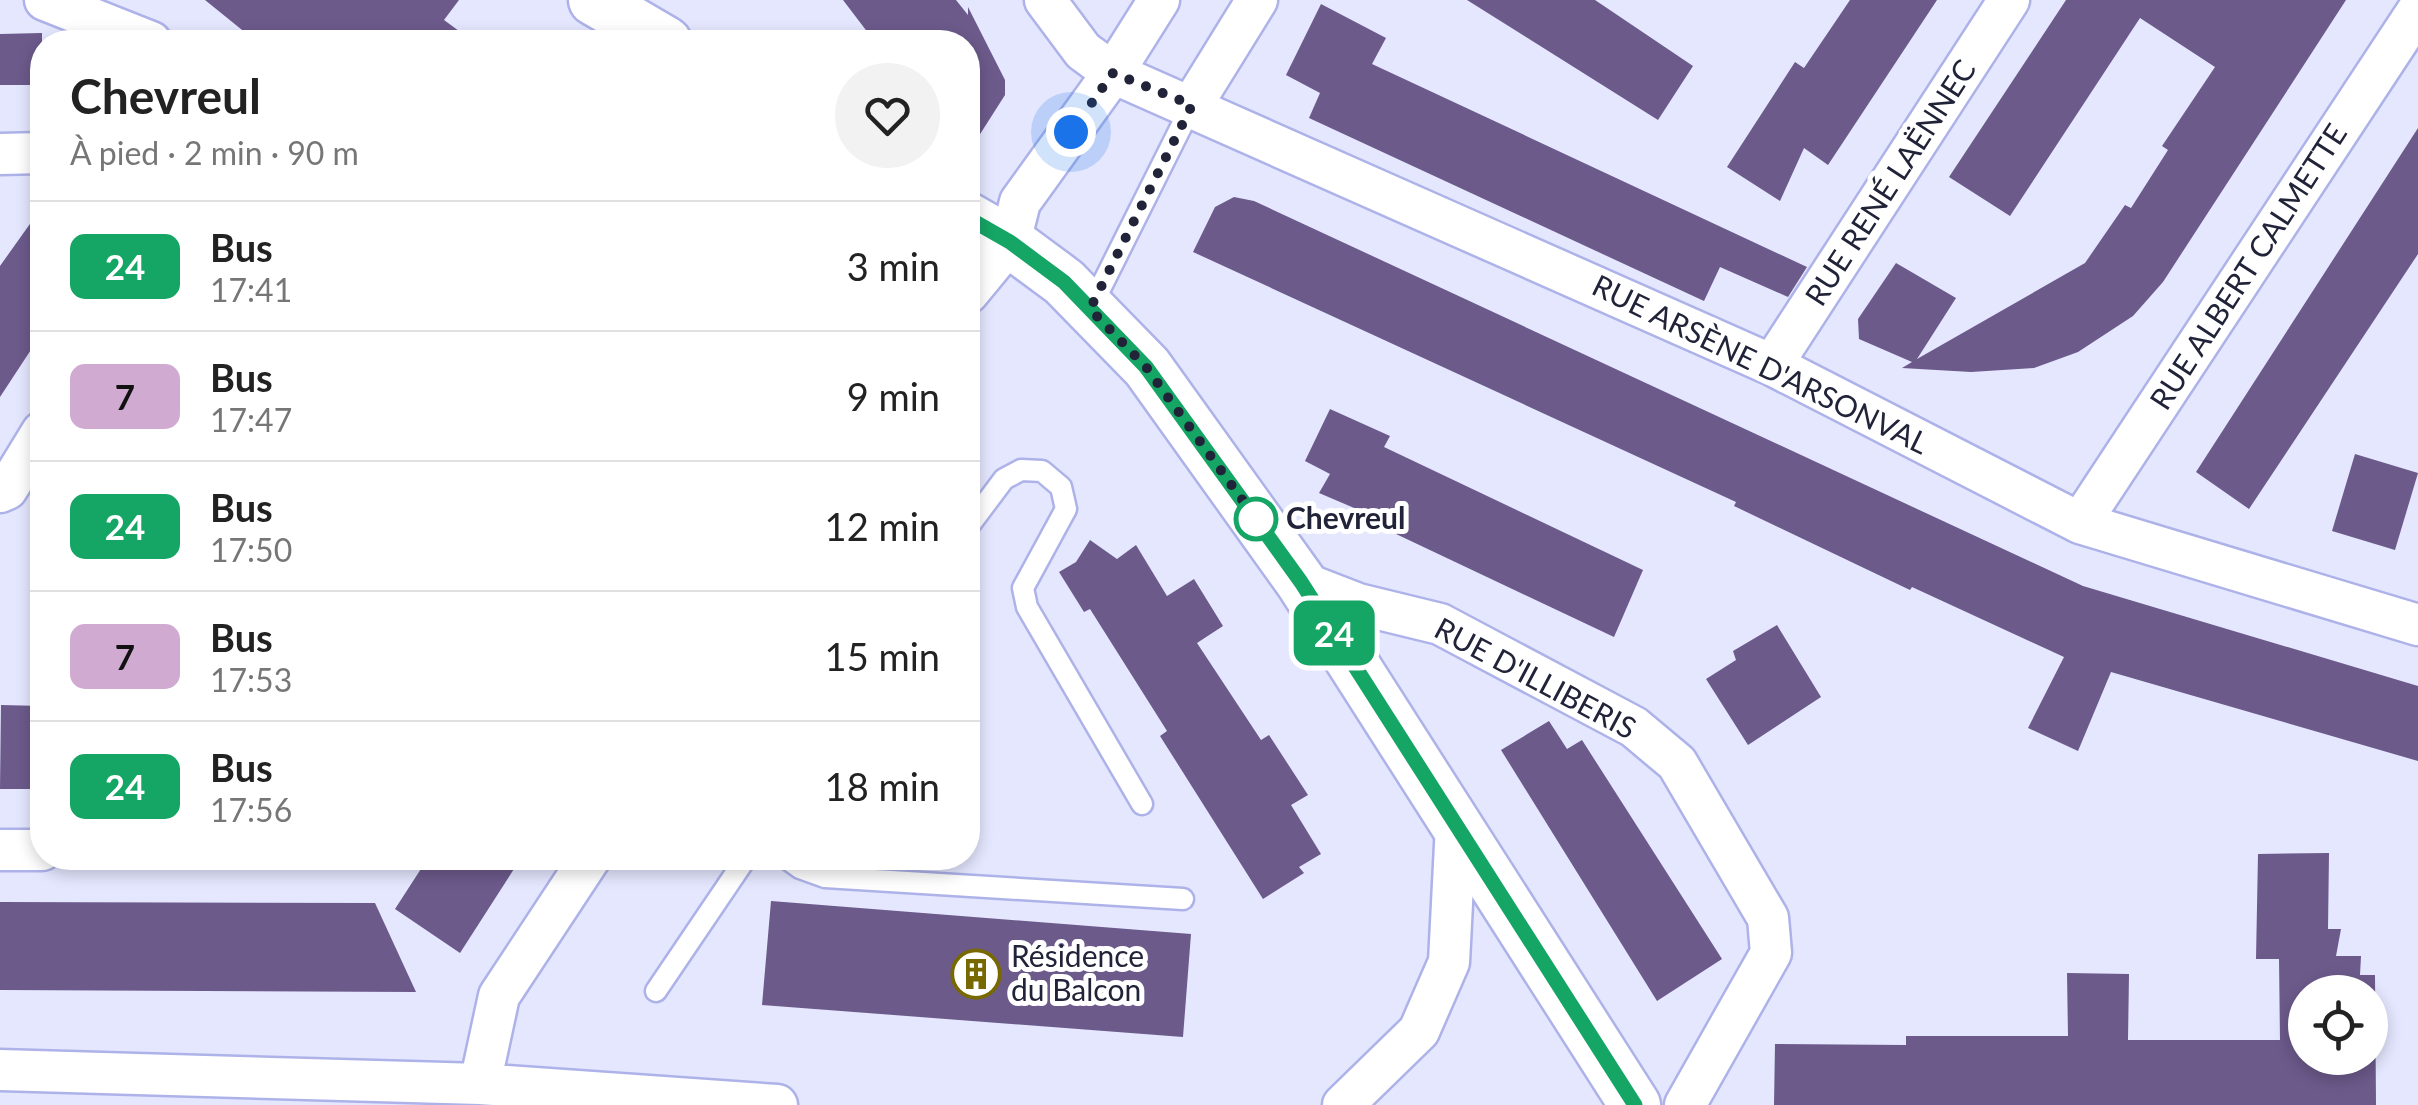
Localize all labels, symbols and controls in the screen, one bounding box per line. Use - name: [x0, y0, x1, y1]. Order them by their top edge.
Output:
- street label: RUE RENÉ LAËNNEC: [1796, 52, 1982, 311]
- button: heart: [835, 63, 940, 168]
- text: Chevreul: [70, 67, 261, 124]
- your location: [1046, 107, 1096, 157]
- street label: RUE ALBERT CALMETTE: [2141, 116, 2353, 416]
- text: À pied · 2 min · 90 m: [70, 133, 359, 172]
- text: Bus: [210, 224, 273, 270]
- text: 3 min: [847, 243, 940, 289]
- text: 24: [105, 245, 145, 287]
- street label: RUE ARSÈNE D'ARSONVAL: [1587, 266, 1935, 460]
- text: 17:41: [210, 270, 292, 309]
- text: Bus: [210, 354, 273, 400]
- text: 9 min: [847, 373, 940, 419]
- text: 7: [115, 375, 135, 417]
- text: 17:47: [210, 400, 292, 439]
- text: Bus: [210, 484, 273, 530]
- marker: Chevreul: [1235, 498, 1277, 540]
- place label: Chevreul: [1286, 499, 1405, 535]
- text: 12 min: [825, 503, 940, 549]
- text: 24: [105, 505, 145, 547]
- text: 17:50: [210, 530, 292, 569]
- line badge: 24: [1289, 600, 1379, 666]
- street label: RUE D'ILLIBERIS: [1429, 609, 1643, 745]
- text: 24: [1314, 612, 1354, 654]
- text: Bus: [210, 614, 273, 660]
- text: 15 min: [825, 633, 940, 679]
- text: 7: [115, 635, 135, 677]
- text: 17:53: [210, 660, 292, 699]
- text: Bus: [210, 744, 273, 790]
- text: 18 min: [825, 763, 940, 809]
- text: 24: [105, 765, 145, 807]
- text: 17:56: [210, 790, 292, 829]
- place label: Résidence du Balcon: [1011, 937, 1144, 1007]
- building icon: Résidence du Balcon: [950, 948, 1002, 1000]
- map controls: [2288, 975, 2388, 1075]
- button: locate: [2288, 975, 2388, 1075]

